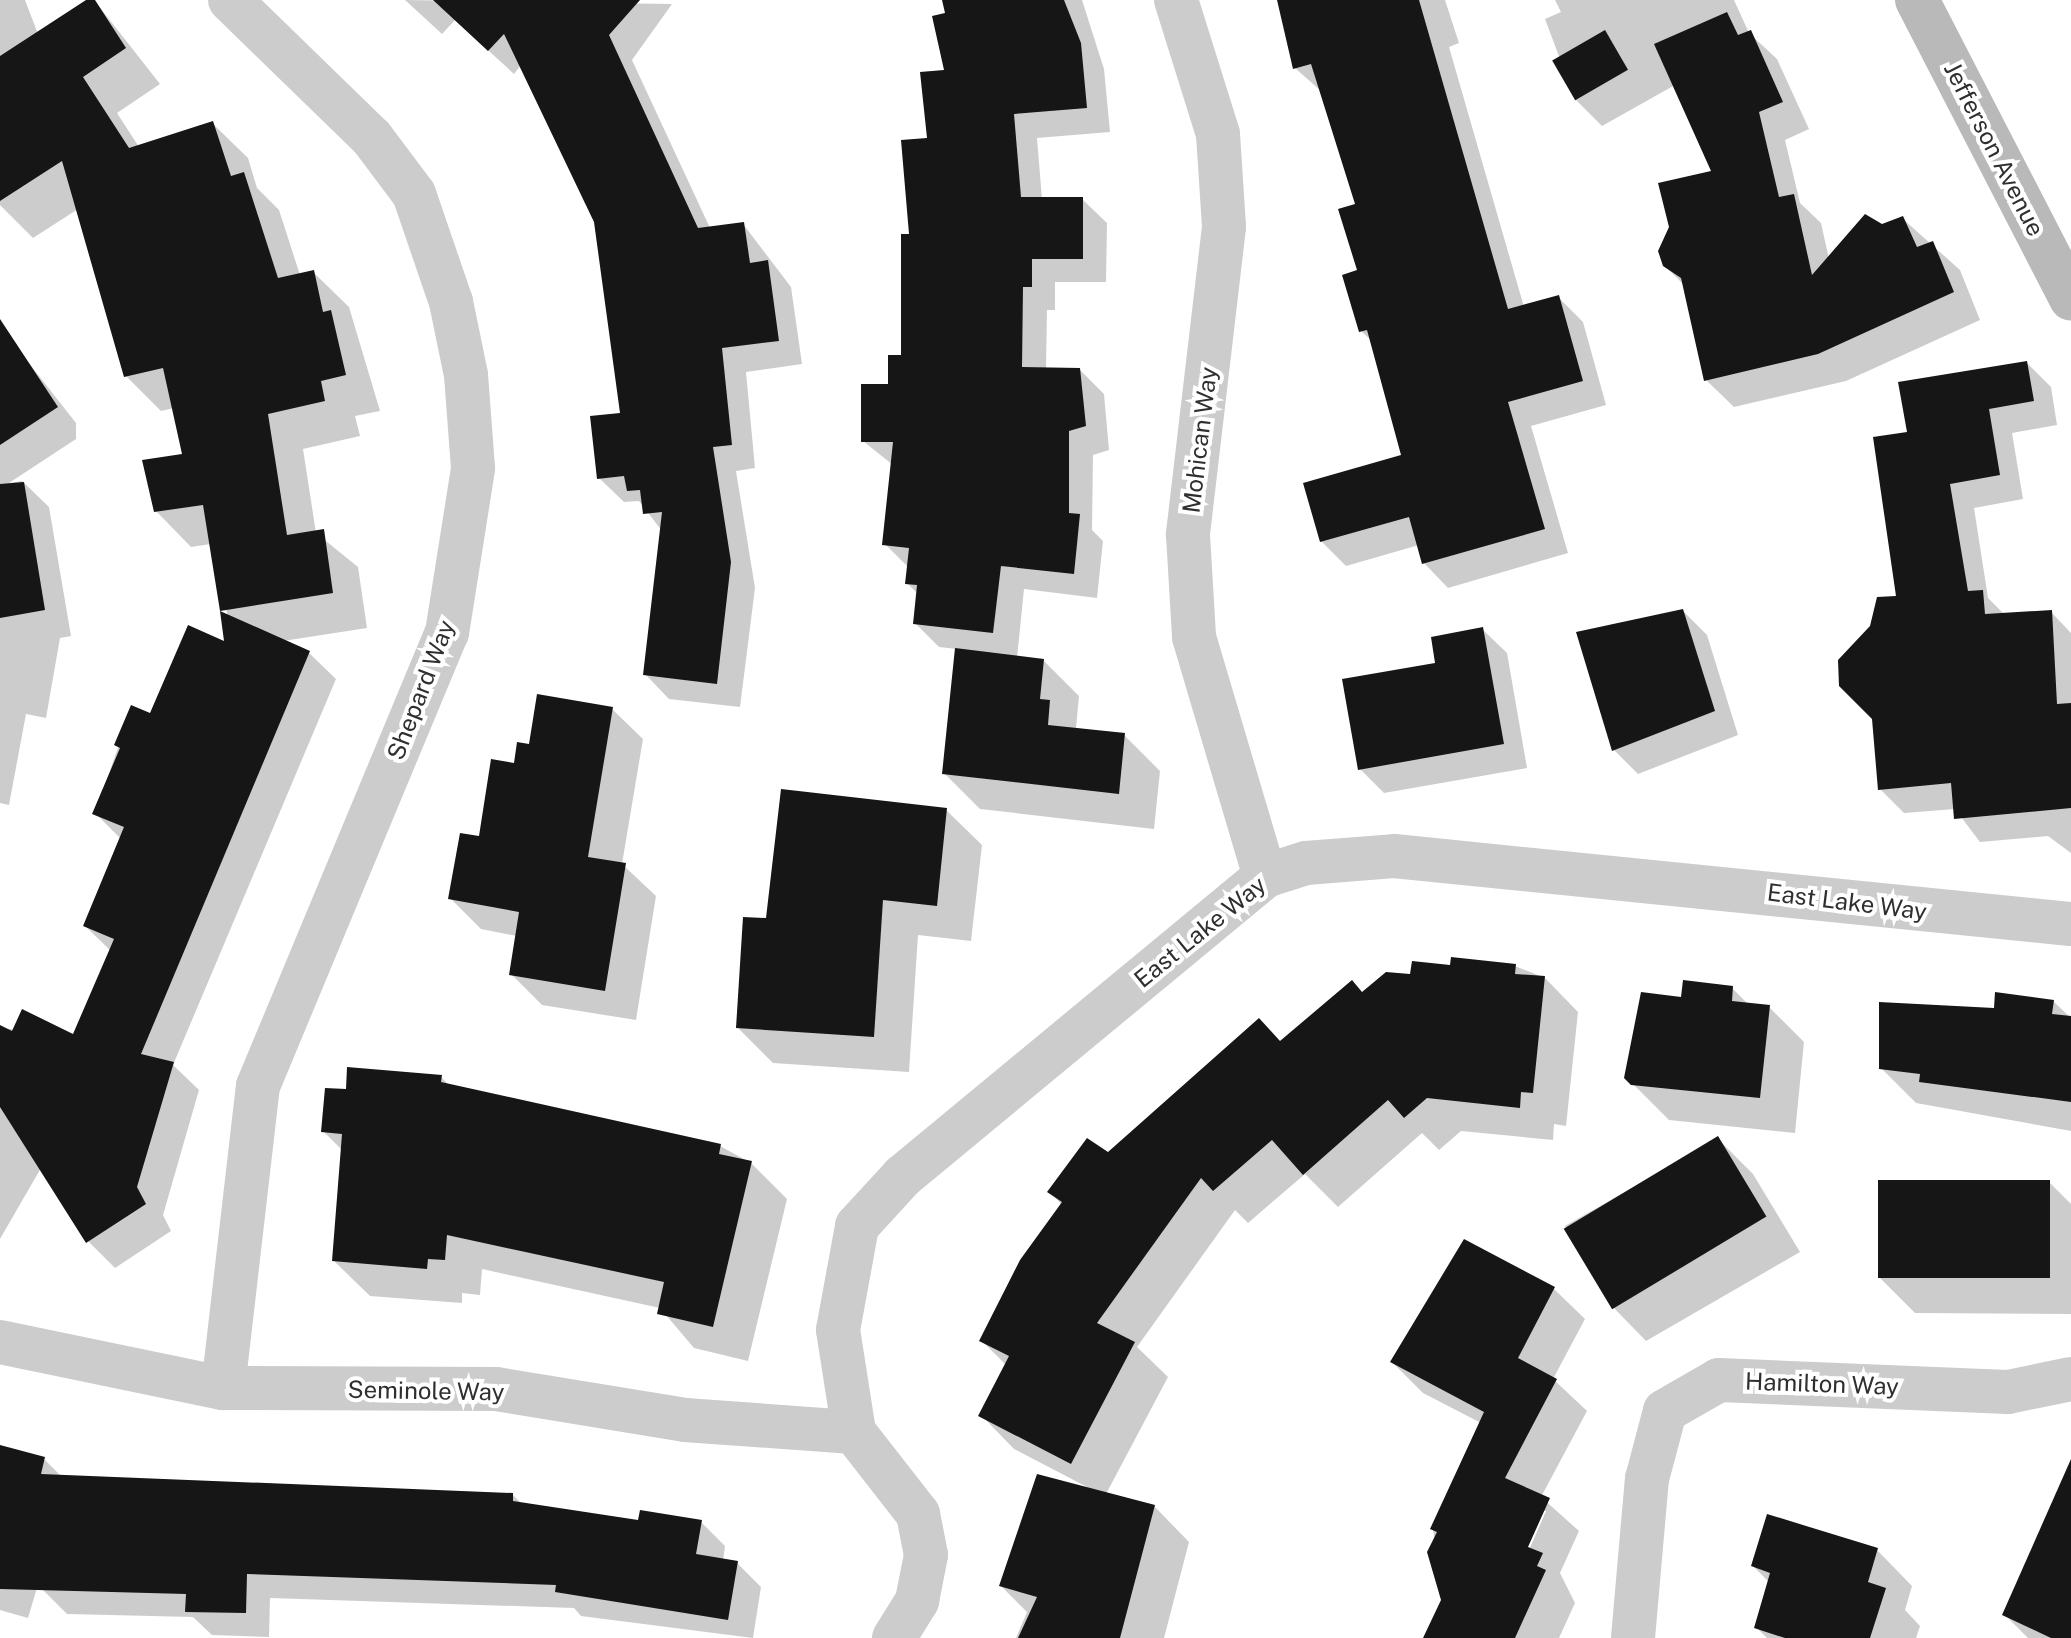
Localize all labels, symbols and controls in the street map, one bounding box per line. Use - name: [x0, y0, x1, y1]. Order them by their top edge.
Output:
- street label: Jefferson Avenue: [1938, 57, 2050, 241]
- street label: Mohican Way: [1177, 365, 1223, 515]
- street label: Shepard Way: [381, 616, 461, 764]
- street label: East Lake Way: [1128, 870, 1272, 994]
- street label: East Lake Way: [1765, 878, 1929, 926]
- street label: Hamilton Way: [1744, 1367, 1900, 1401]
- street label: Seminole Way: [347, 1375, 505, 1407]

